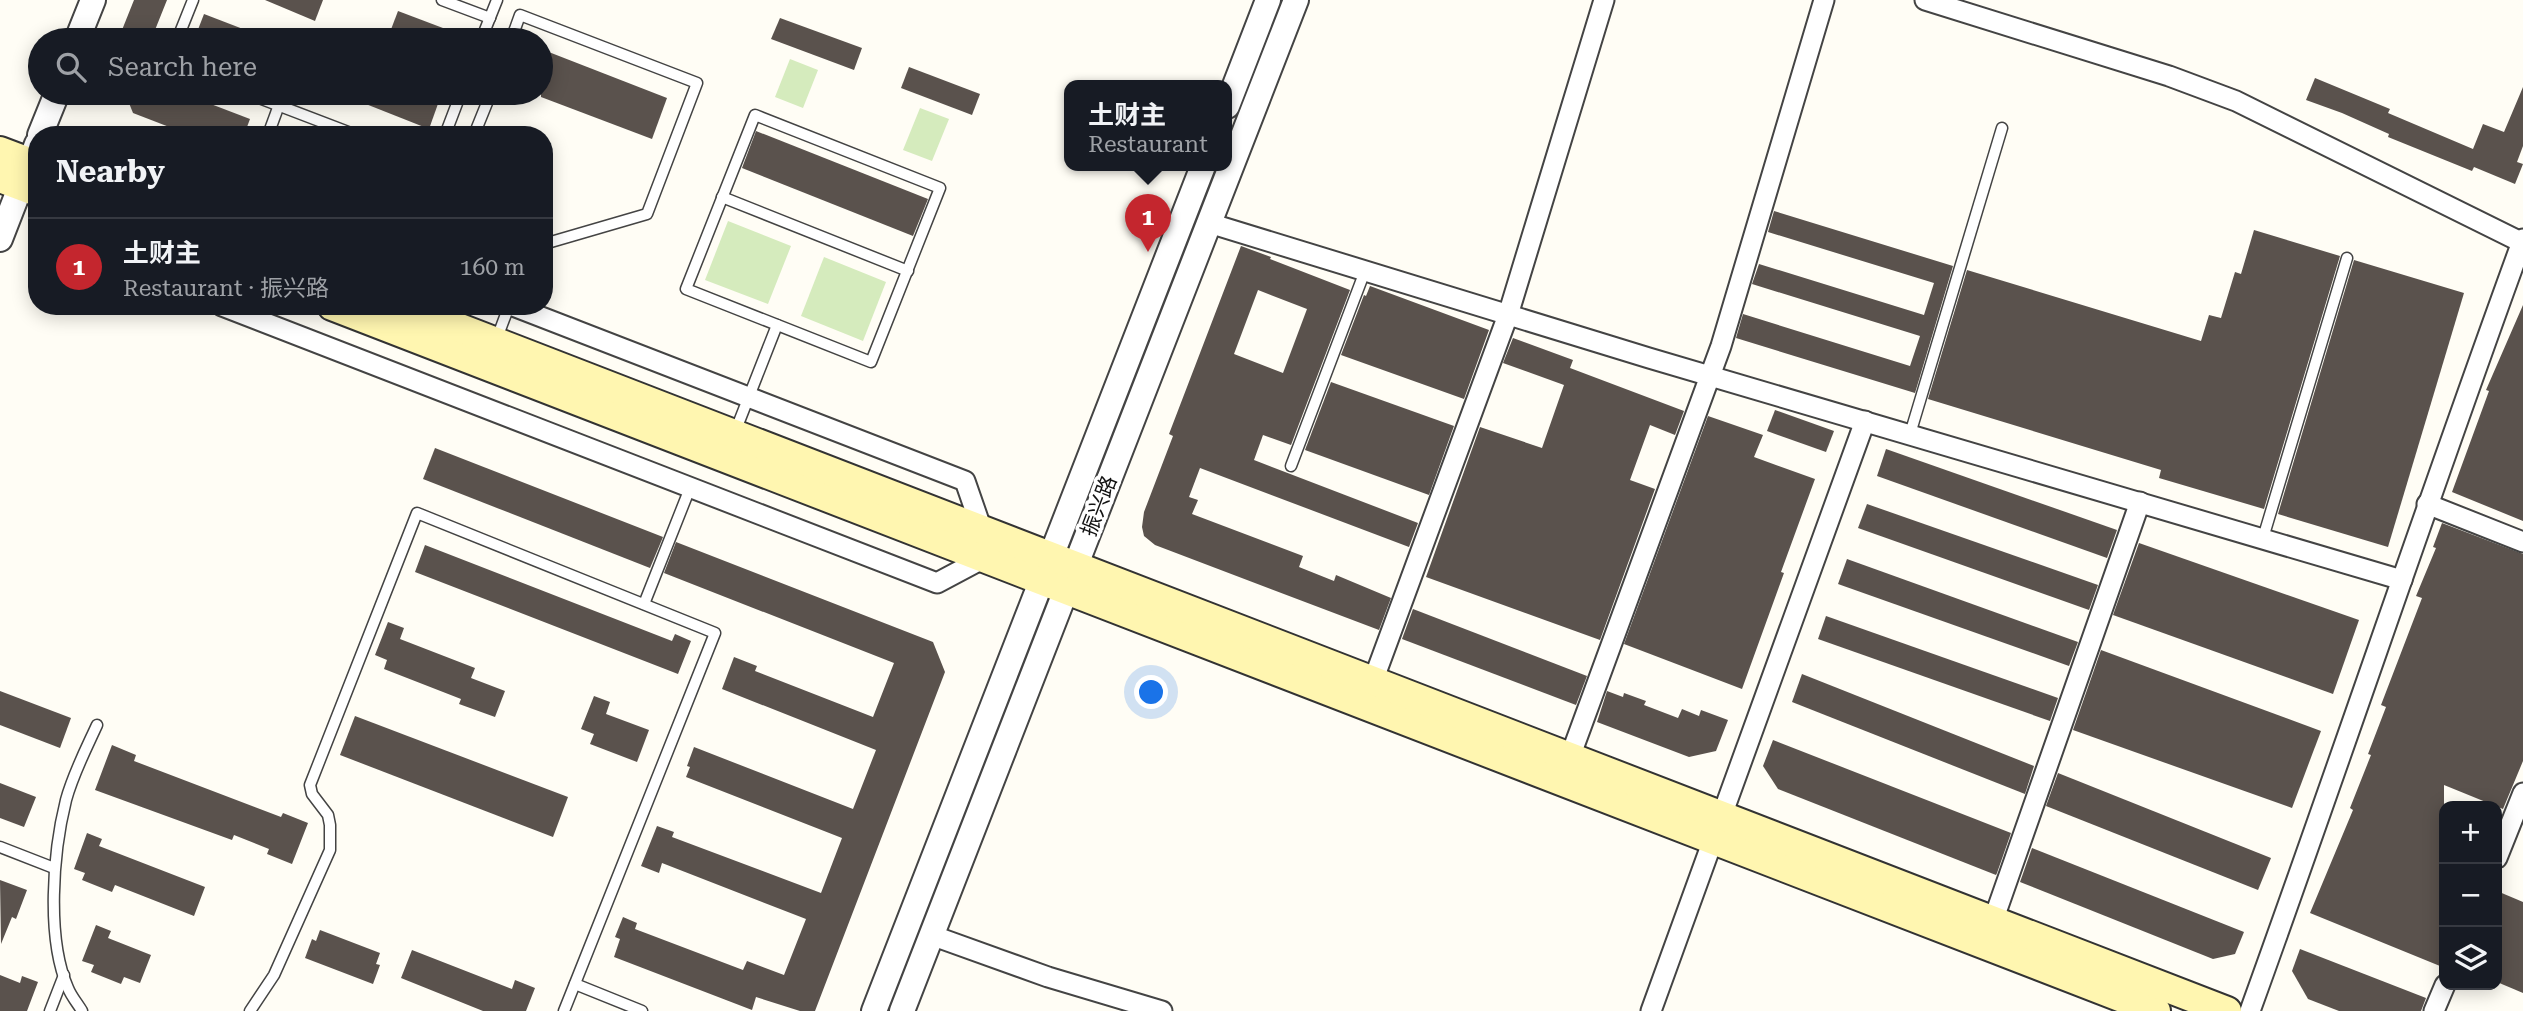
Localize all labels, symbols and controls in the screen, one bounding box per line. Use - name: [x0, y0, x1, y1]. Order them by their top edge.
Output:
- search box: [28, 28, 553, 105]
- icon: search: [52, 48, 90, 86]
- text: Search here: [108, 52, 257, 82]
- popup: [1064, 80, 1232, 171]
- text: 土财主: [1088, 100, 1166, 130]
- text: Restaurant: [1088, 131, 1208, 158]
- text: Nearby: [56, 154, 165, 189]
- pin: 1: [1125, 194, 1171, 252]
- text: 土财主: [123, 238, 201, 268]
- text: 1: [73, 254, 85, 281]
- text: 160 m: [460, 254, 525, 281]
- text: Restaurant · 振兴路: [123, 275, 329, 302]
- street label: 振兴路: [1077, 472, 1121, 540]
- your location: [1134, 675, 1168, 709]
- map controls: [2439, 801, 2502, 990]
- button: +: [2439, 801, 2502, 864]
- button: −: [2439, 864, 2502, 927]
- button: layers: [2439, 927, 2502, 990]

